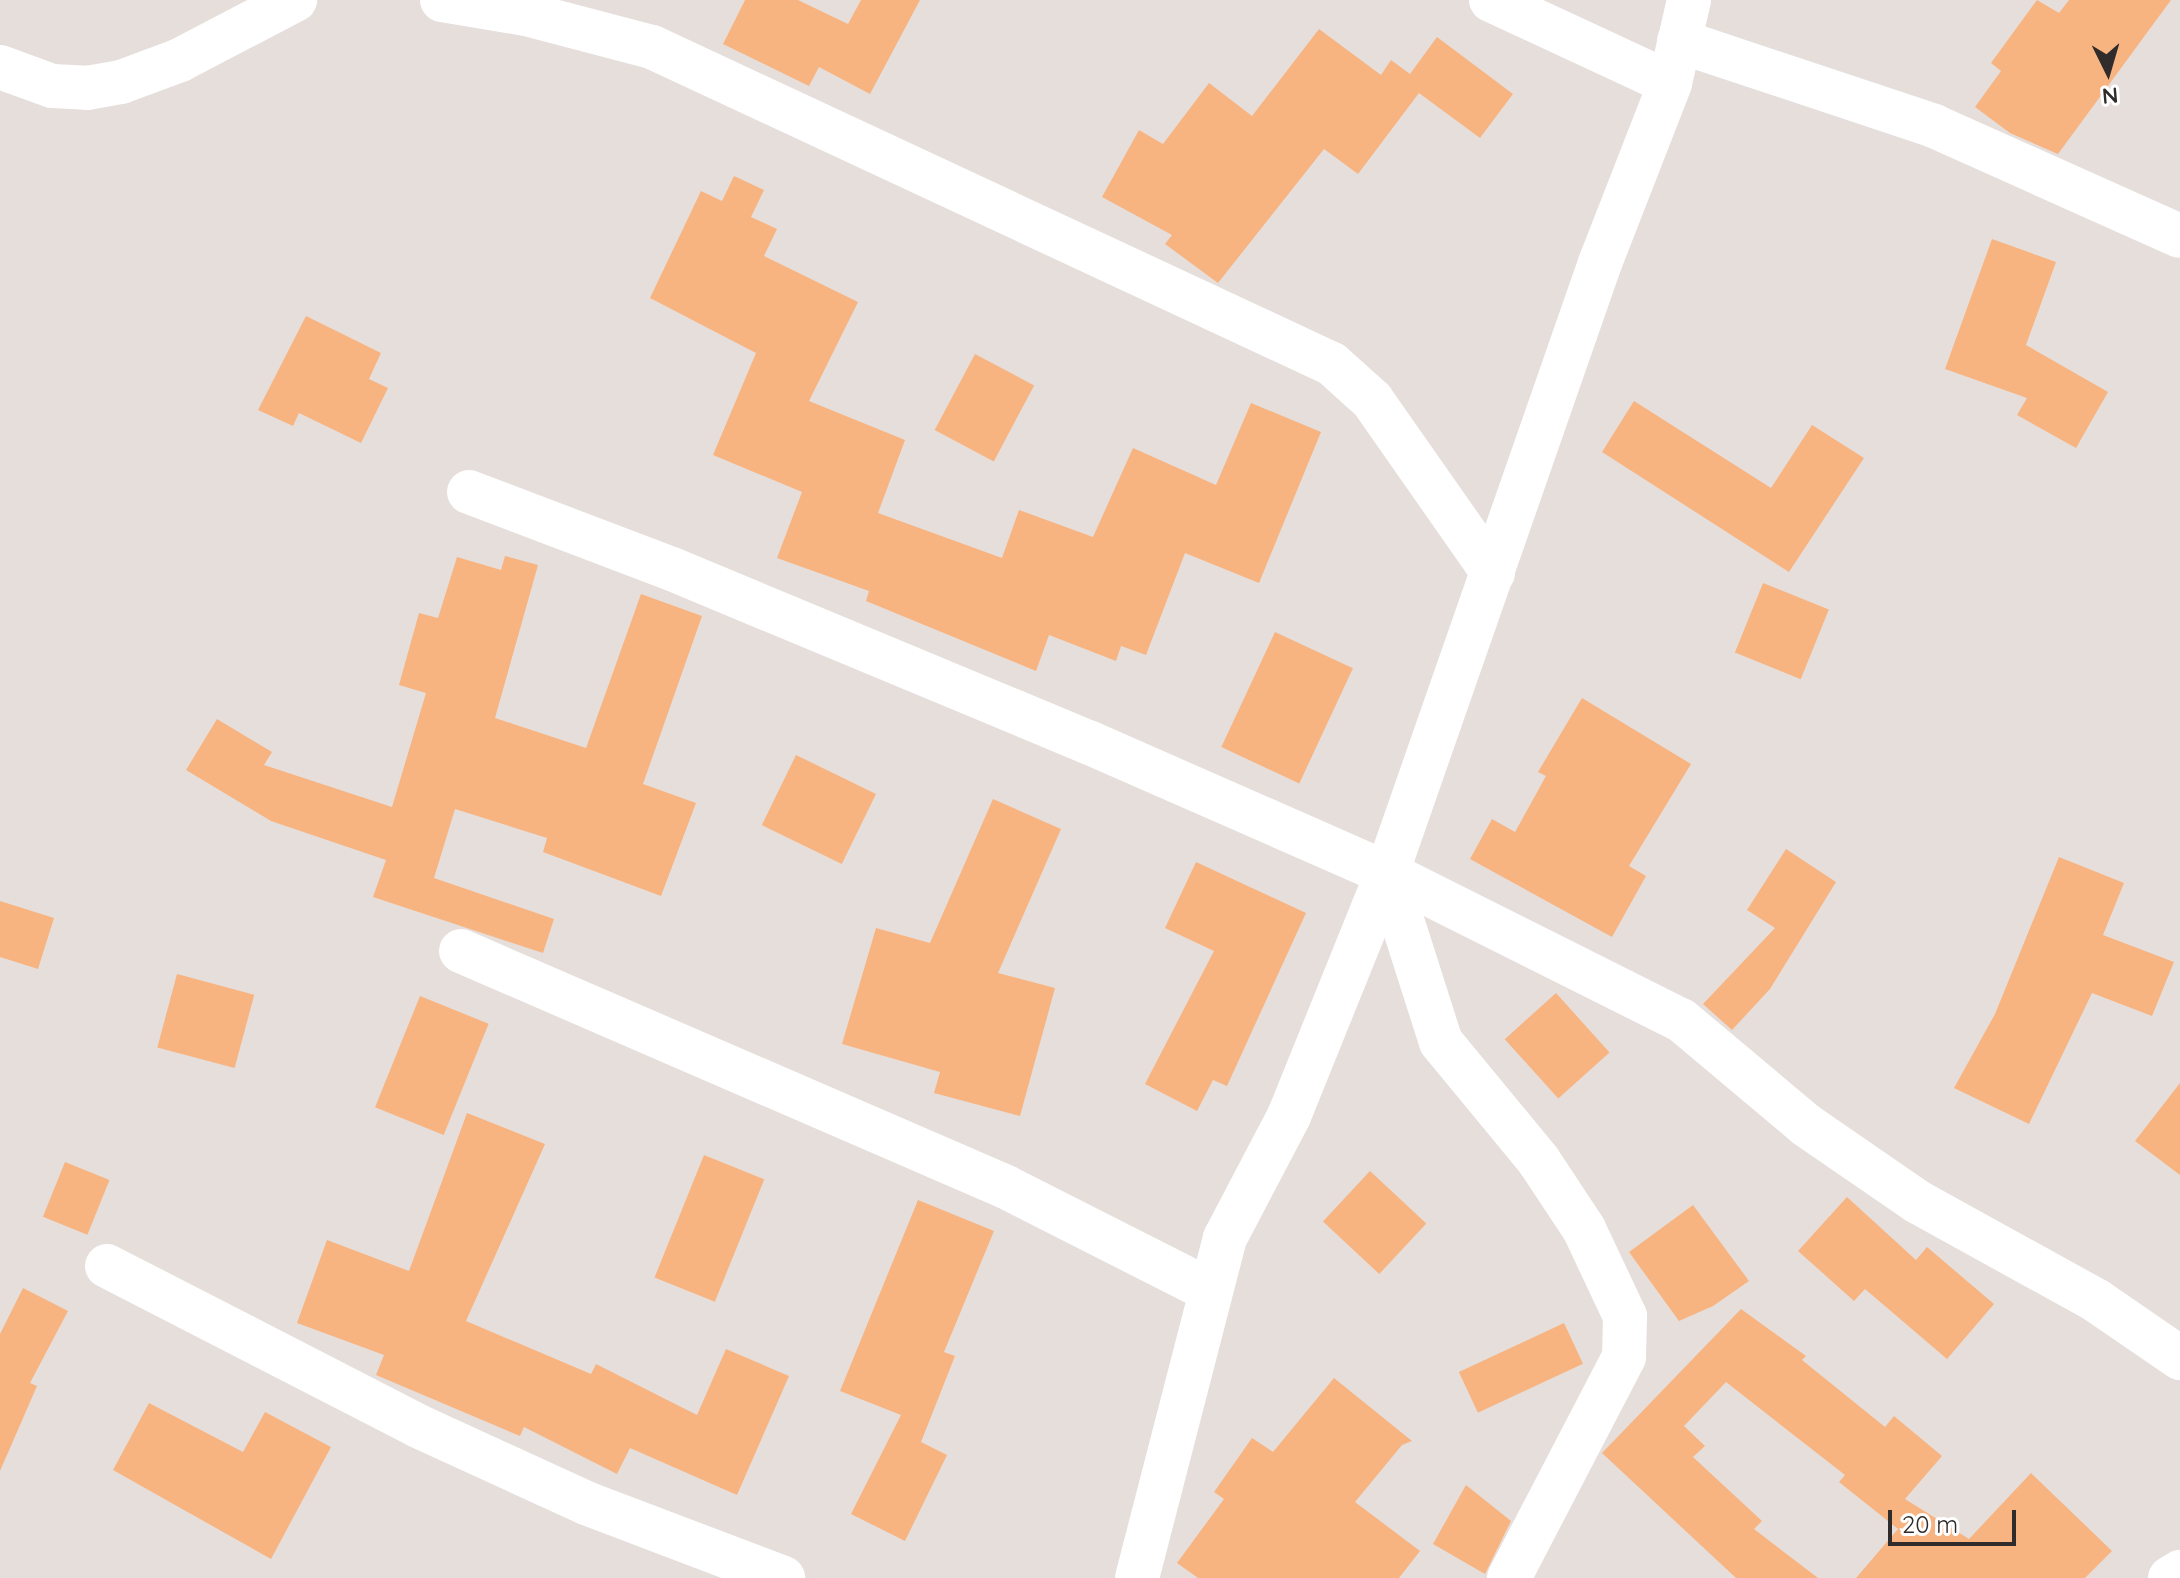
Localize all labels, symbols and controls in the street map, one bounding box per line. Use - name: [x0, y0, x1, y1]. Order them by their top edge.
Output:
- north arrow: [2068, 32, 2148, 112]
- text: N: [2101, 81, 2119, 111]
- scale bar: [1892, 1494, 2020, 1544]
- text: 20 m: [1902, 1509, 1958, 1539]

